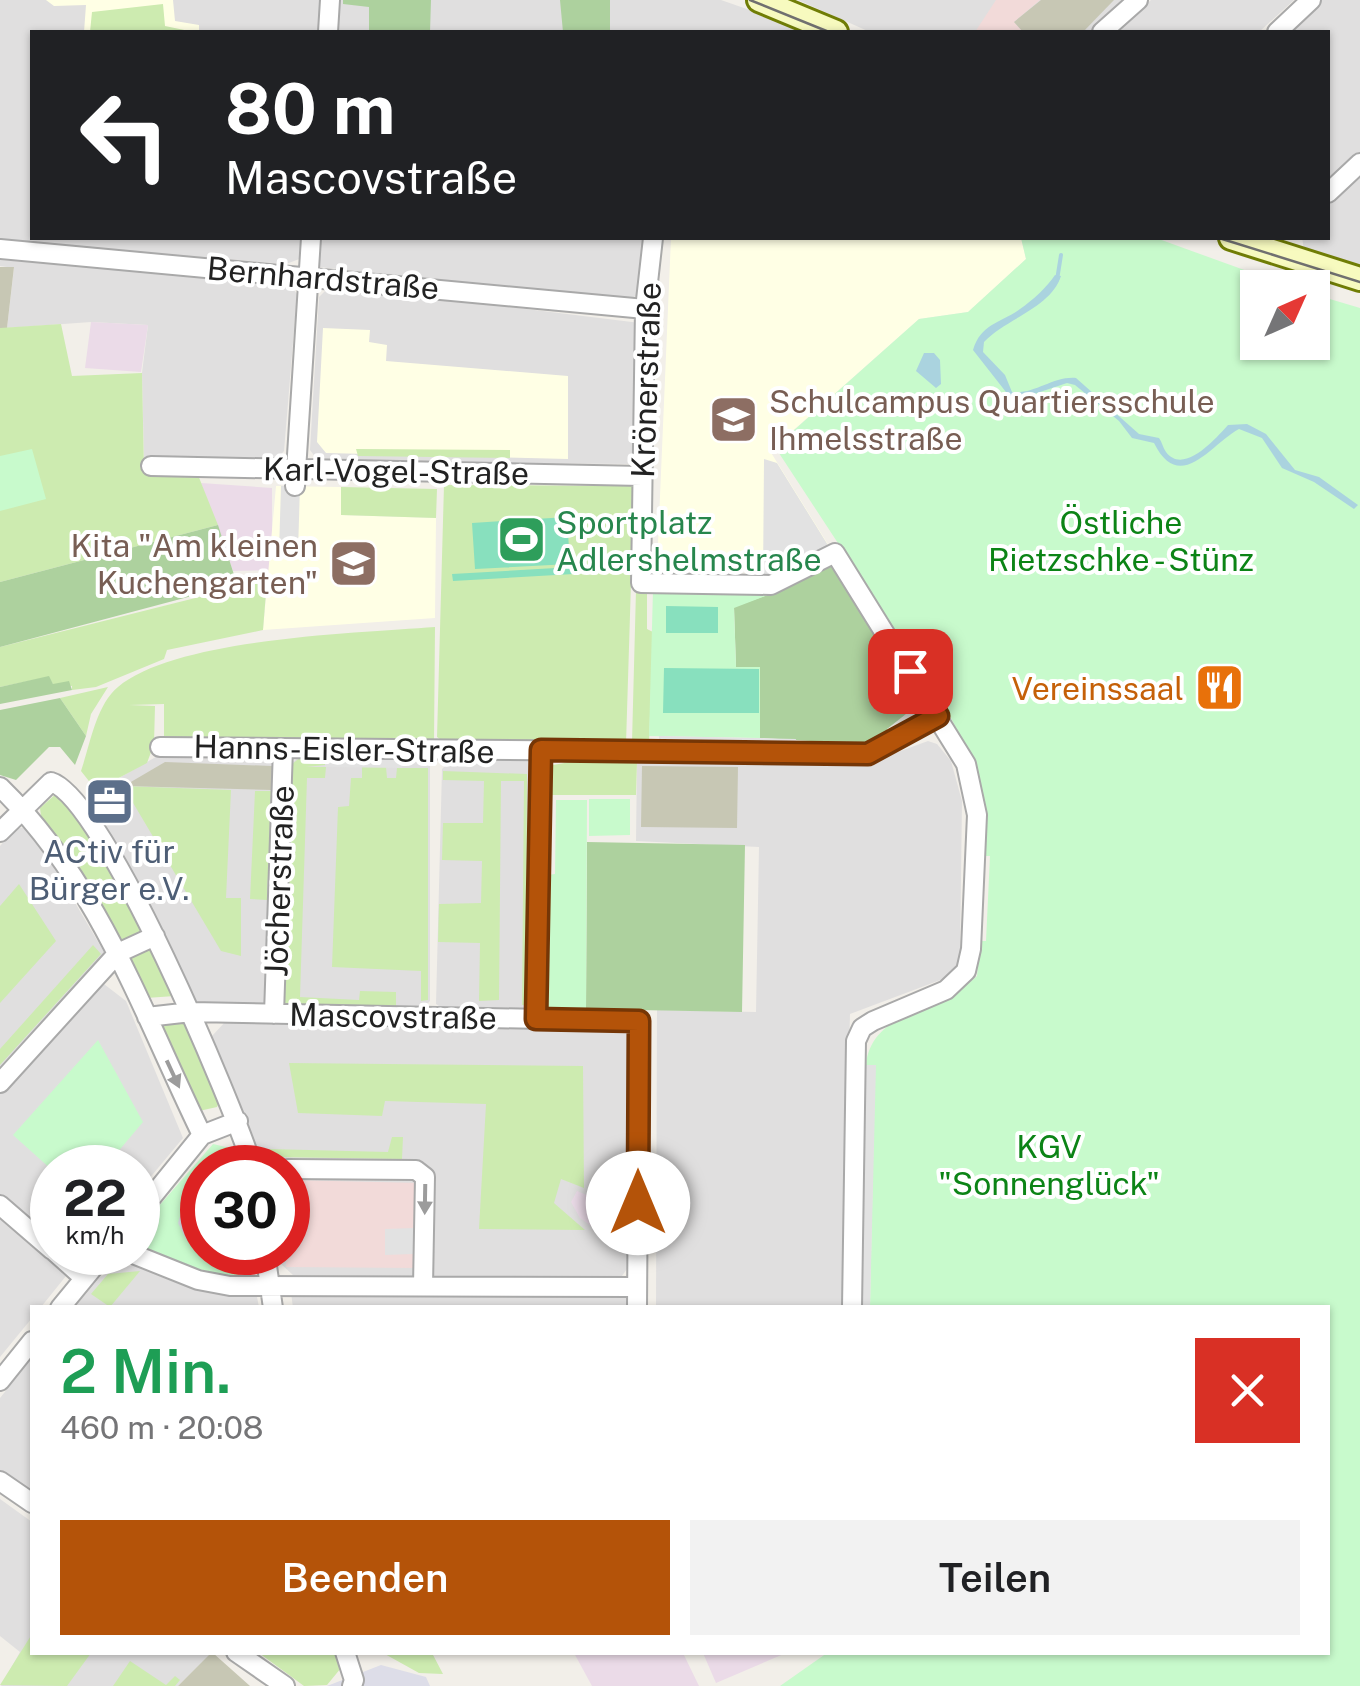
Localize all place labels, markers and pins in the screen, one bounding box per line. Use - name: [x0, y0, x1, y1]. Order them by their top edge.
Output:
- place label: Schulcampus Quartiersschule Ihmelsstraße: [769, 383, 1215, 457]
- school or university icon: Schulcampus Quartiersschule Ihmelsstraße: [708, 393, 760, 445]
- place label: Sportplatz Adlershelmstraße: [556, 504, 822, 578]
- sports icon: Sportplatz Adlershelmstraße: [495, 514, 547, 566]
- place label: Kita "Am kleinen Kuchengarten": [70, 527, 318, 601]
- school or university icon: Kita "Am kleinen Kuchengarten": [327, 537, 379, 589]
- pin: [868, 629, 953, 714]
- restaurant icon: Vereinssaal: [1193, 662, 1245, 714]
- place label: Vereinssaal: [1012, 670, 1184, 707]
- office icon: ACtiv für Bürger e.V.: [83, 775, 135, 827]
- place label: ACtiv für Bürger e.V.: [29, 833, 189, 907]

